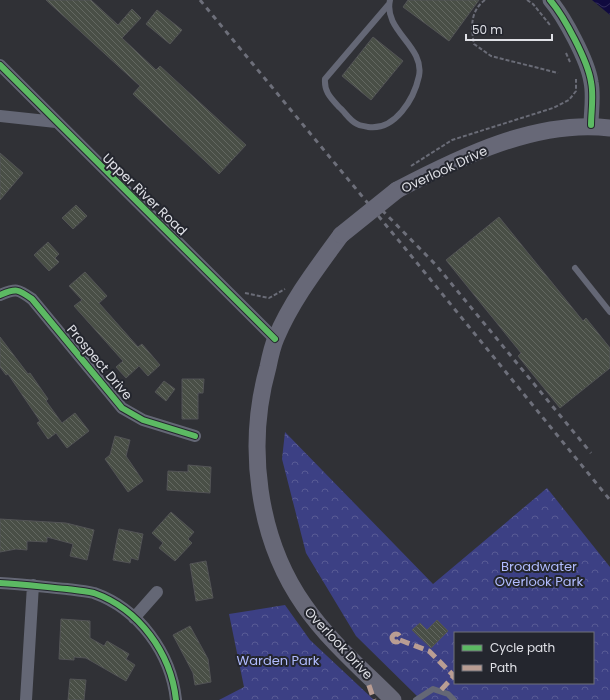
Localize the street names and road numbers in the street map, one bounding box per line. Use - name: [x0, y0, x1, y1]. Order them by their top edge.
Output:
- street label: Overlook Drive: [398, 141, 490, 198]
- street label: Upper River Road: [98, 149, 191, 240]
- street label: Prospect Drive: [62, 321, 137, 404]
- street label: Overlook Drive: [300, 603, 377, 684]

